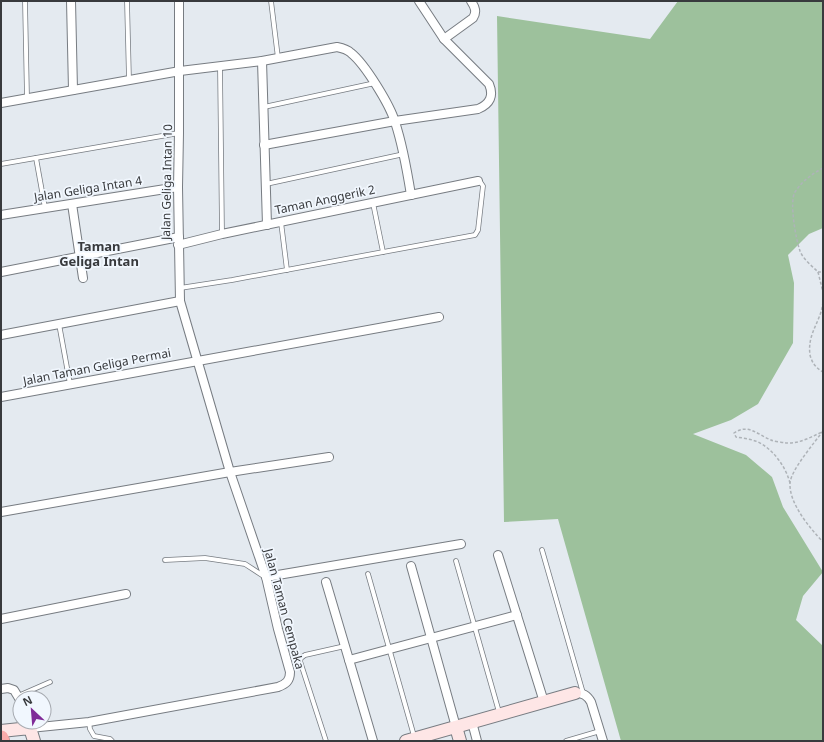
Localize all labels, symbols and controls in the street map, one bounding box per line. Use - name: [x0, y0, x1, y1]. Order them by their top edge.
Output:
- street label: Jalan Geliga Intan 10: [157, 124, 176, 241]
- street label: Jalan Geliga Intan 4: [32, 172, 143, 206]
- street label: Taman Anggerik 2: [273, 181, 377, 218]
- district label: Taman Geliga Intan: [59, 237, 139, 270]
- street label: Jalan Taman Geliga Permai: [21, 344, 172, 389]
- street label: Jalan Taman Cempaka: [260, 546, 309, 671]
- north arrow: [12, 690, 52, 730]
- text: N: [20, 692, 35, 709]

